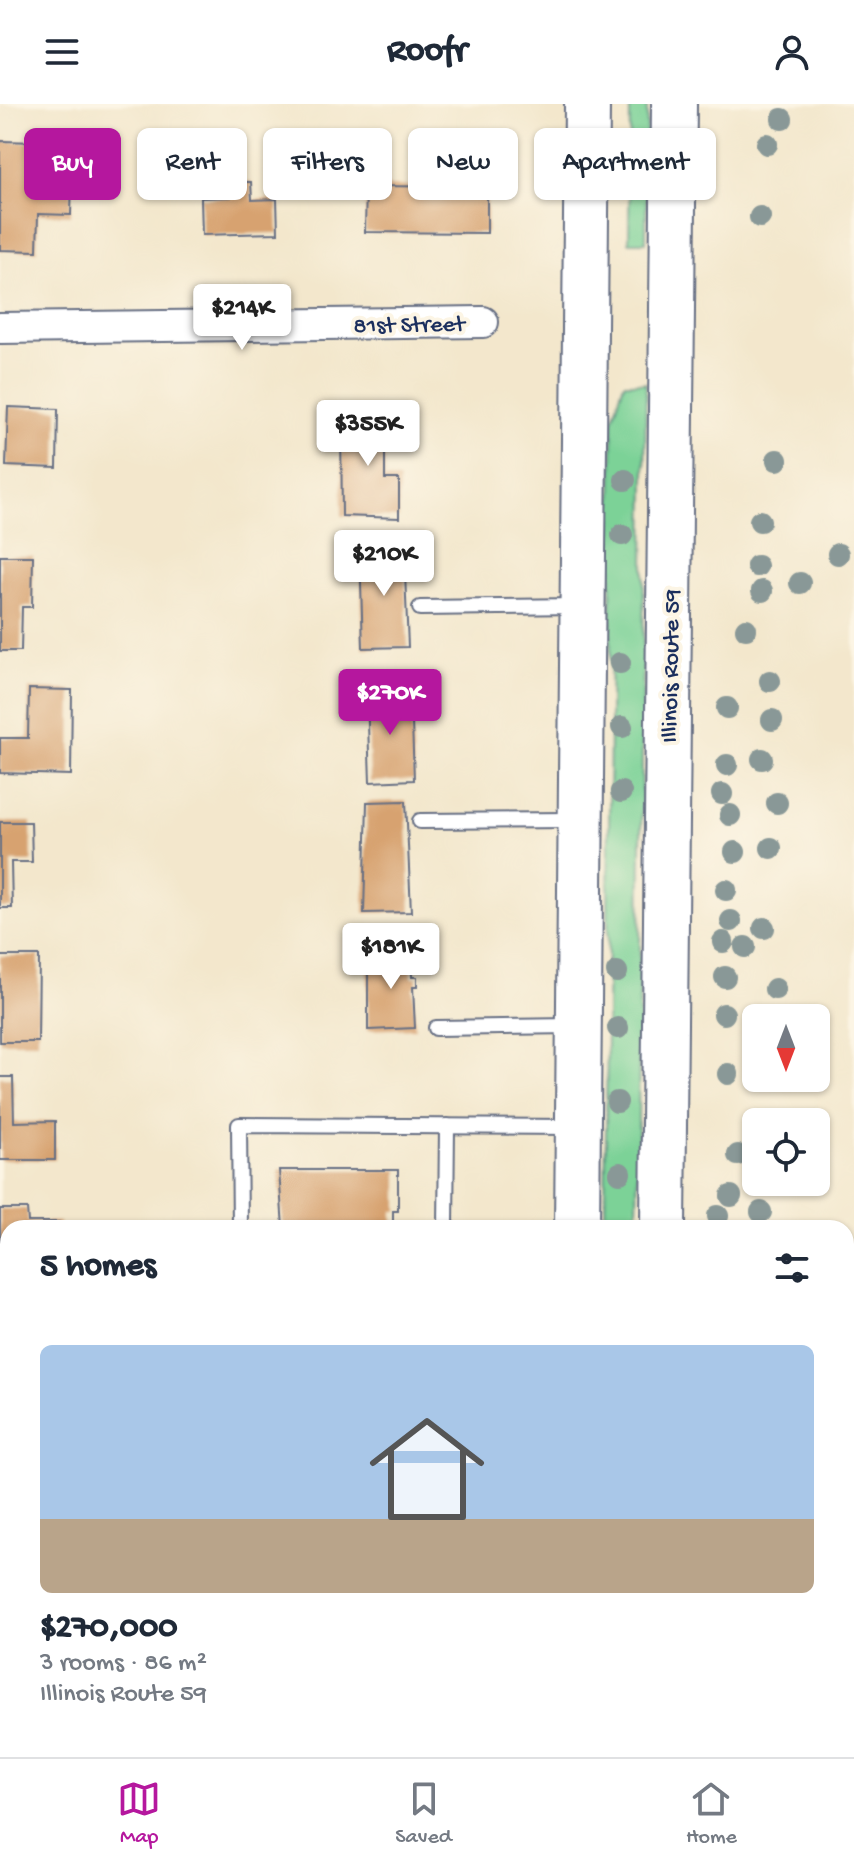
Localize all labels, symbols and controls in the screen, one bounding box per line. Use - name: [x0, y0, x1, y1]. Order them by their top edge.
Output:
- icon: menu: [40, 30, 84, 74]
- icon: person: [770, 30, 814, 74]
- text: Roofr: [387, 31, 467, 74]
- chip: Buy: [24, 128, 121, 200]
- chip: Rent: [137, 128, 247, 200]
- chip: Filters: [263, 128, 392, 200]
- chip: New: [408, 128, 518, 200]
- chip: Apartment: [534, 128, 716, 200]
- pin: $214K: [186, 284, 298, 352]
- text: $214K: [211, 294, 273, 325]
- street label: 81st Street: [353, 311, 467, 342]
- pin: $355K: [312, 400, 424, 468]
- text: $355K: [335, 410, 401, 441]
- pin: $210K: [328, 530, 440, 598]
- text: $210K: [352, 540, 416, 571]
- street label: Illinois Route 59: [657, 589, 688, 743]
- pin: $270K: [334, 669, 446, 737]
- text: $270K: [356, 679, 424, 710]
- pin: $181K: [335, 923, 447, 991]
- text: $181K: [360, 933, 422, 964]
- north arrow: [742, 1004, 830, 1092]
- map controls: [742, 1004, 830, 1196]
- button: locate: [742, 1108, 830, 1196]
- icon: filters: [770, 1246, 814, 1290]
- text: 5 homes: [40, 1248, 156, 1288]
- icon: home: [355, 1397, 499, 1541]
- text: $270,000: [40, 1609, 178, 1649]
- text: 3 rooms · 86 m²: [40, 1649, 207, 1680]
- text: Illinois Route 59: [40, 1680, 207, 1711]
- tab: Map: [117, 1777, 161, 1851]
- tab: Saved: [395, 1777, 452, 1851]
- tab: Home: [686, 1777, 737, 1851]

